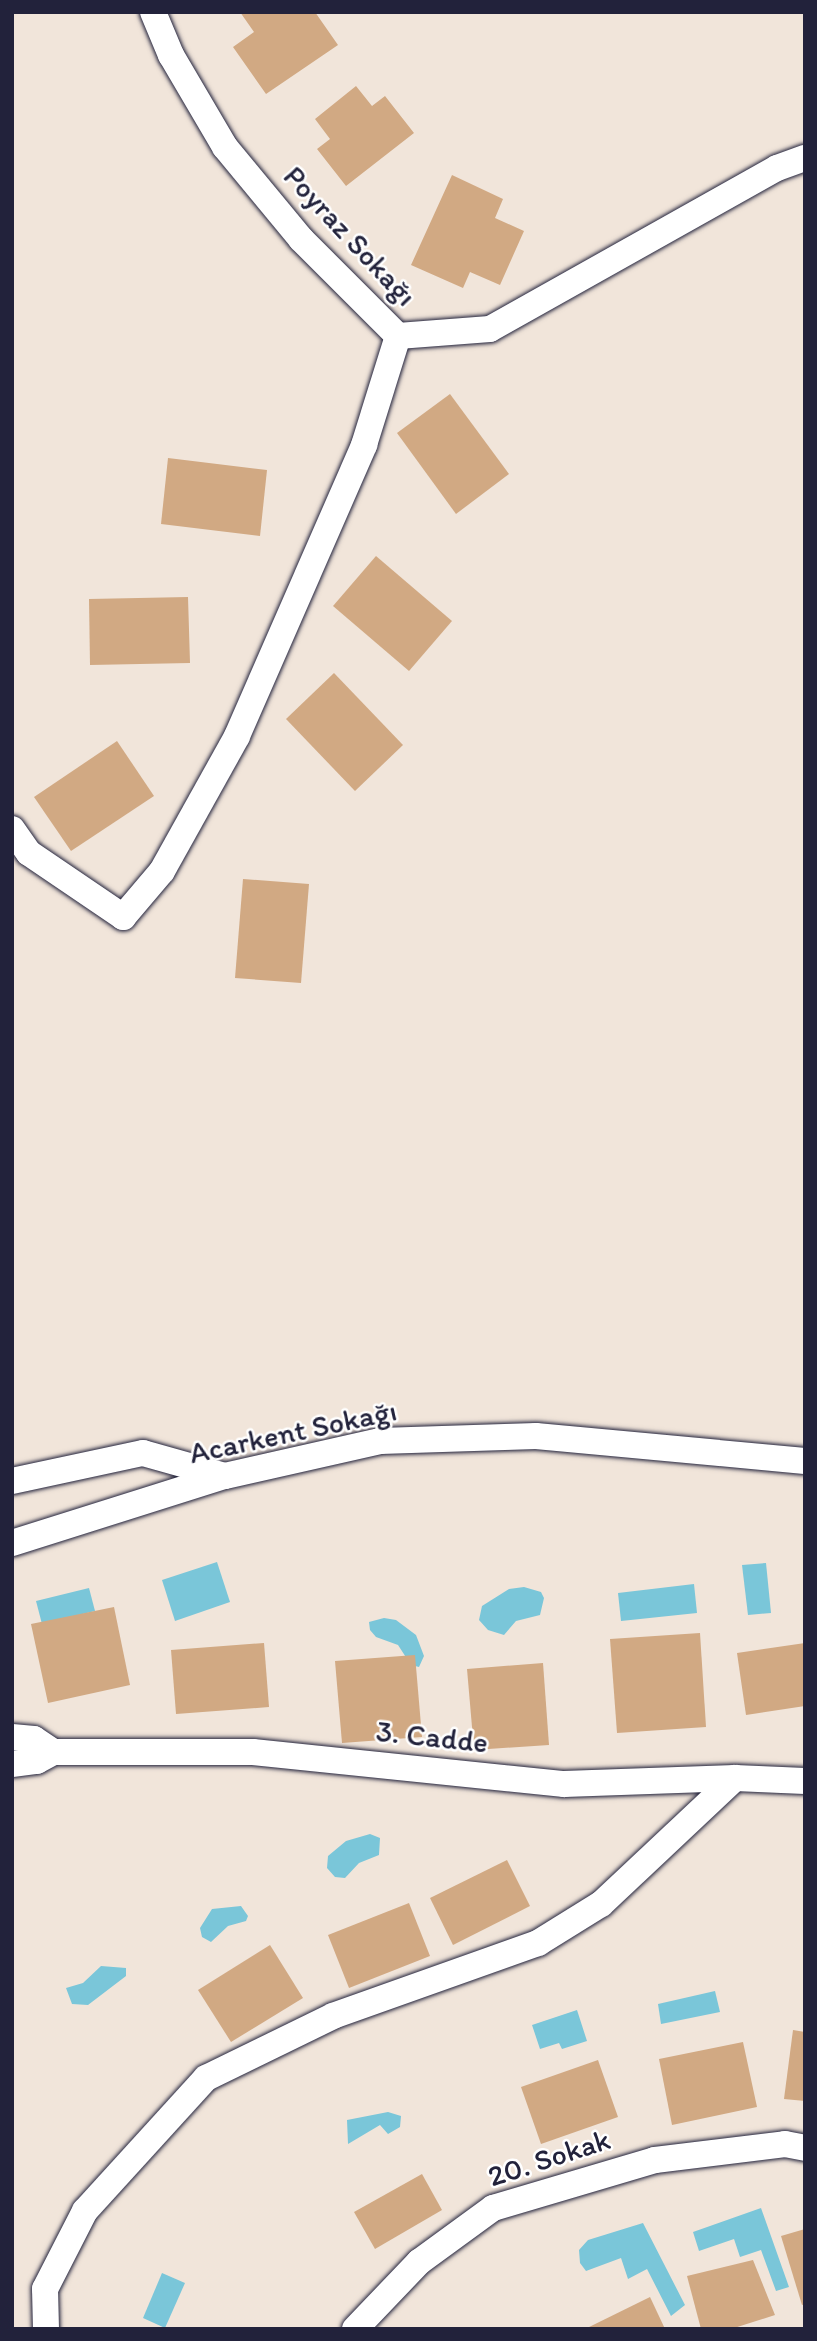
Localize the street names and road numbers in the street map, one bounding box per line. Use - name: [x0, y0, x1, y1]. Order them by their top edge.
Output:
- street label: Poyraz Sokağı: [276, 159, 424, 313]
- street label: Acarkent Sokağı: [186, 1393, 400, 1471]
- street label: 3. Cadde: [374, 1713, 490, 1761]
- street label: 20. Sokak: [483, 2121, 615, 2195]

